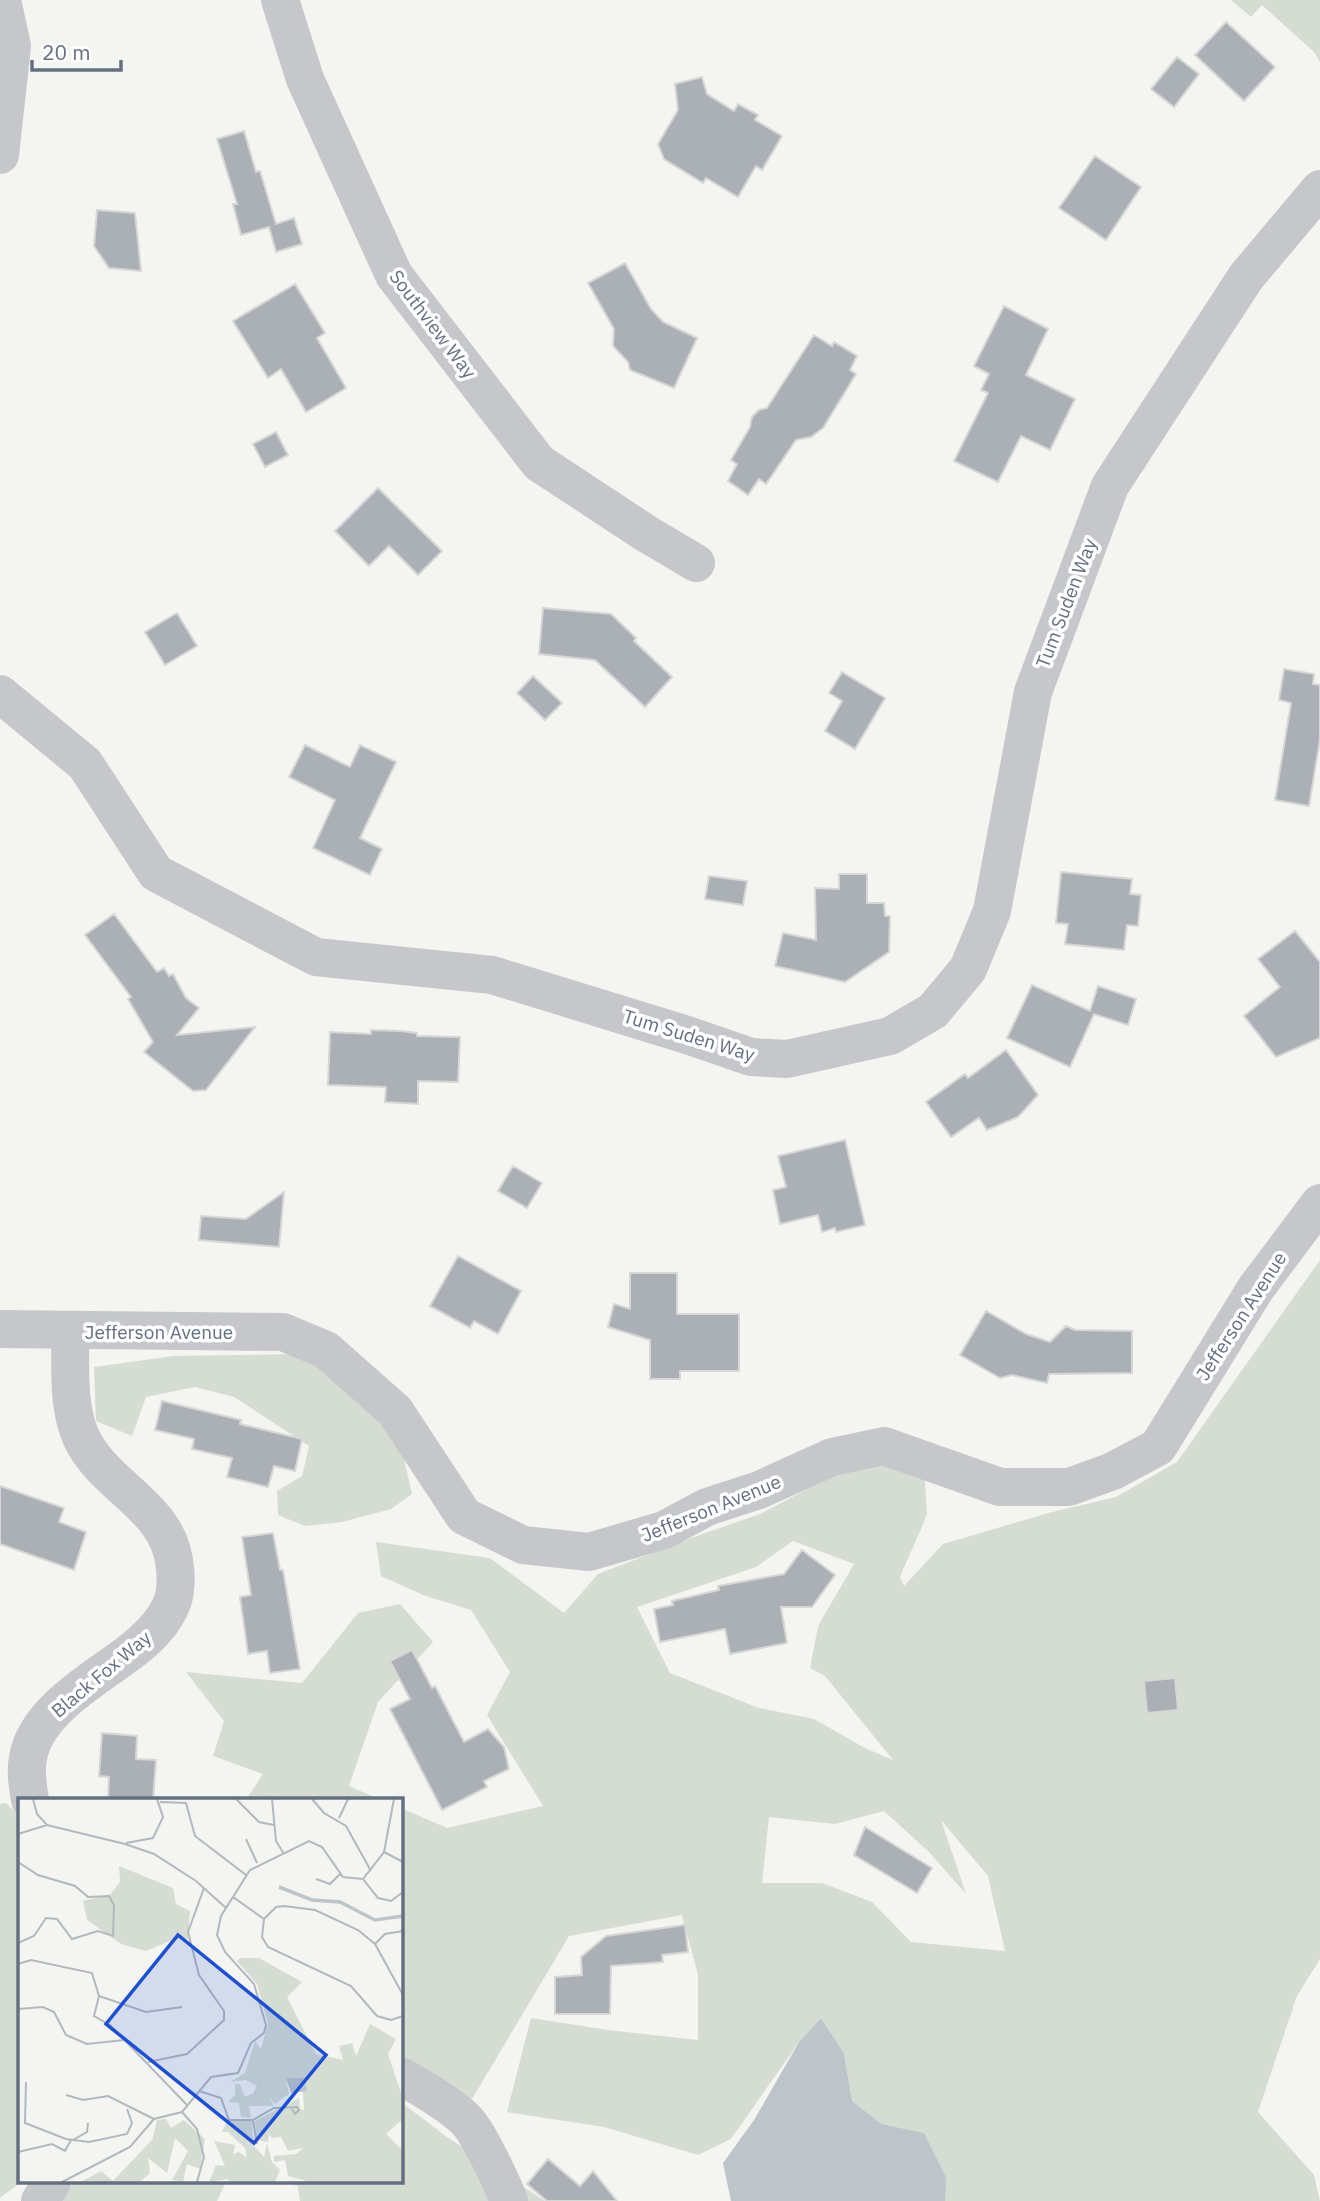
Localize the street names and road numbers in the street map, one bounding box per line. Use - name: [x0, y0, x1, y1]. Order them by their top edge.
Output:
- street label: Southview Way: [384, 265, 482, 383]
- street label: Tum Suden Way: [1030, 534, 1102, 671]
- street label: Tum Suden Way: [620, 1004, 758, 1067]
- street label: Jefferson Avenue: [1191, 1247, 1291, 1385]
- street label: Jefferson Avenue: [85, 1320, 233, 1344]
- street label: Jefferson Avenue: [638, 1469, 784, 1547]
- street label: Black Fox Way: [46, 1625, 156, 1723]

